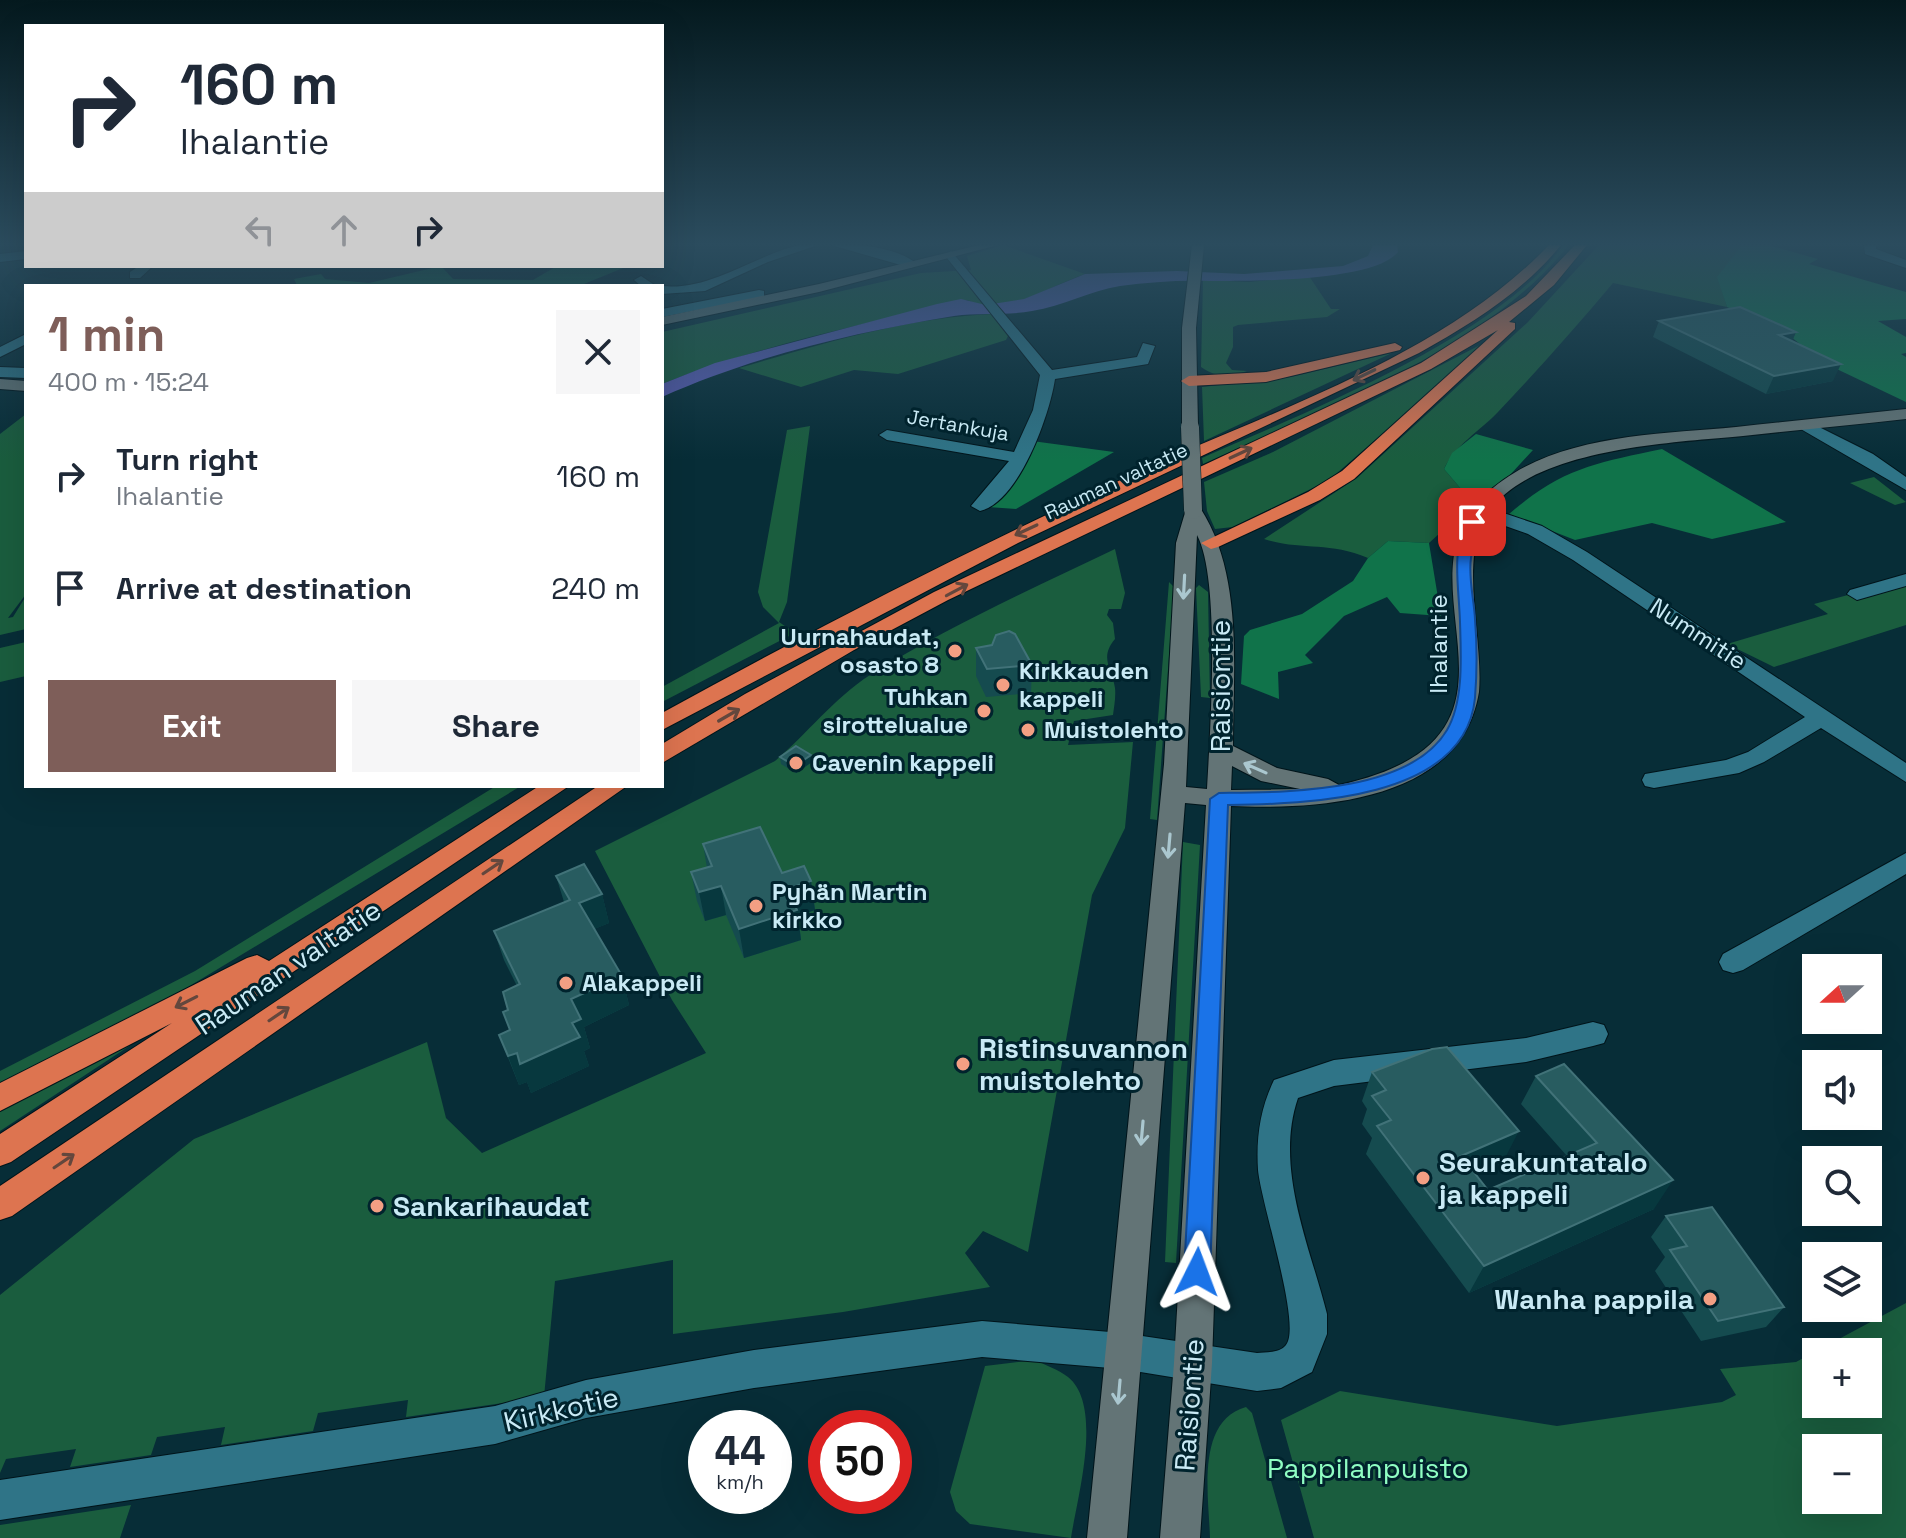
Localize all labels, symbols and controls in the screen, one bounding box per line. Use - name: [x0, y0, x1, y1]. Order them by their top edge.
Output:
- text: 160 m: [180, 49, 338, 120]
- icon: right: [48, 56, 152, 160]
- text: Ihalantie: [180, 119, 329, 165]
- icon: left: [238, 208, 282, 252]
- icon: ahead: [322, 208, 366, 252]
- icon: right: [406, 208, 450, 252]
- text: 1 min: [48, 304, 165, 365]
- button: close: [556, 310, 640, 394]
- text: 400 m · 15:24: [48, 365, 209, 399]
- one-way arrow: [1353, 368, 1377, 383]
- street label: Jertankuja: [905, 403, 1011, 447]
- street label: Rauman valtatie: [1040, 436, 1192, 526]
- text: Turn right: [116, 440, 259, 479]
- one-way arrow: [1229, 445, 1253, 460]
- icon: right: [48, 454, 92, 498]
- text: 160 m: [556, 457, 640, 496]
- text: Ihalantie: [116, 479, 224, 513]
- pin: [1438, 488, 1506, 556]
- icon: arrive: [1450, 500, 1494, 544]
- one-way arrow: [1015, 523, 1039, 538]
- icon: arrive: [48, 566, 92, 610]
- text: Arrive at destination: [116, 569, 412, 608]
- text: 240 m: [551, 569, 640, 608]
- one-way arrow: [1177, 573, 1192, 600]
- one-way arrow: [944, 581, 968, 597]
- street label: Nummitie: [1644, 591, 1752, 676]
- street label: Ihalantie: [1423, 594, 1454, 694]
- street label: Raisiontie: [1202, 620, 1238, 752]
- place label: Uurnahaudat, osasto 8: [781, 621, 939, 680]
- marker: Uurnahaudat, osasto 8: [946, 642, 964, 660]
- place label: Kirkkauden kappeli: [1019, 655, 1149, 714]
- marker: Kirkkauden kappeli: [994, 676, 1012, 694]
- button: Exit: [48, 680, 336, 772]
- button: Share: [352, 680, 640, 772]
- place label: Tuhkan sirottelualue: [823, 681, 968, 740]
- marker: Tuhkan sirottelualue: [975, 702, 993, 720]
- one-way arrow: [717, 707, 740, 723]
- place label: Muistolehto: [1044, 714, 1184, 745]
- marker: Muistolehto: [1019, 721, 1037, 739]
- place label: Cavenin kappeli: [812, 747, 994, 778]
- marker: Cavenin kappeli: [787, 754, 805, 772]
- one-way arrow: [1243, 760, 1267, 775]
- one-way arrow: [1161, 833, 1176, 859]
- one-way arrow: [482, 859, 504, 875]
- place label: Pyhän Martin kirkko: [772, 876, 927, 935]
- street label: Rauman valtatie: [188, 891, 388, 1043]
- marker: Pyhän Martin kirkko: [747, 897, 765, 915]
- north arrow: [1802, 954, 1882, 1034]
- map controls: [1802, 954, 1882, 1514]
- place label: Alakappeli: [582, 967, 702, 998]
- marker: Alakappeli: [557, 974, 575, 992]
- one-way arrow: [174, 995, 198, 1010]
- one-way arrow: [267, 1006, 289, 1022]
- place label: Ristinsuvannon muistolehto: [979, 1030, 1188, 1098]
- button: sound: [1802, 1050, 1882, 1130]
- marker: Ristinsuvannon muistolehto: [954, 1055, 972, 1073]
- one-way arrow: [1135, 1119, 1150, 1146]
- place label: Seurakuntatalo ja kappeli: [1438, 1144, 1648, 1212]
- button: search: [1802, 1146, 1882, 1226]
- one-way arrow: [53, 1153, 75, 1169]
- marker: Seurakuntatalo ja kappeli: [1414, 1169, 1432, 1187]
- place label: Sankarihaudat: [393, 1188, 590, 1224]
- marker: Sankarihaudat: [368, 1197, 386, 1215]
- position arrow: [1155, 1230, 1239, 1314]
- button: layers: [1802, 1242, 1882, 1322]
- place label: Wanha pappila: [1494, 1281, 1694, 1317]
- marker: Wanha pappila: [1701, 1290, 1719, 1308]
- street label: Raisiontie: [1166, 1338, 1212, 1472]
- button: +: [1802, 1338, 1882, 1418]
- street label: Kirkkotie: [500, 1378, 622, 1440]
- one-way arrow: [1111, 1378, 1126, 1405]
- speed limit sign: 50: [808, 1410, 912, 1514]
- text: 44: [715, 1426, 765, 1477]
- button: −: [1802, 1434, 1882, 1514]
- park label: Pappilanpuisto: [1267, 1450, 1469, 1486]
- text: km/h: [716, 1469, 764, 1495]

